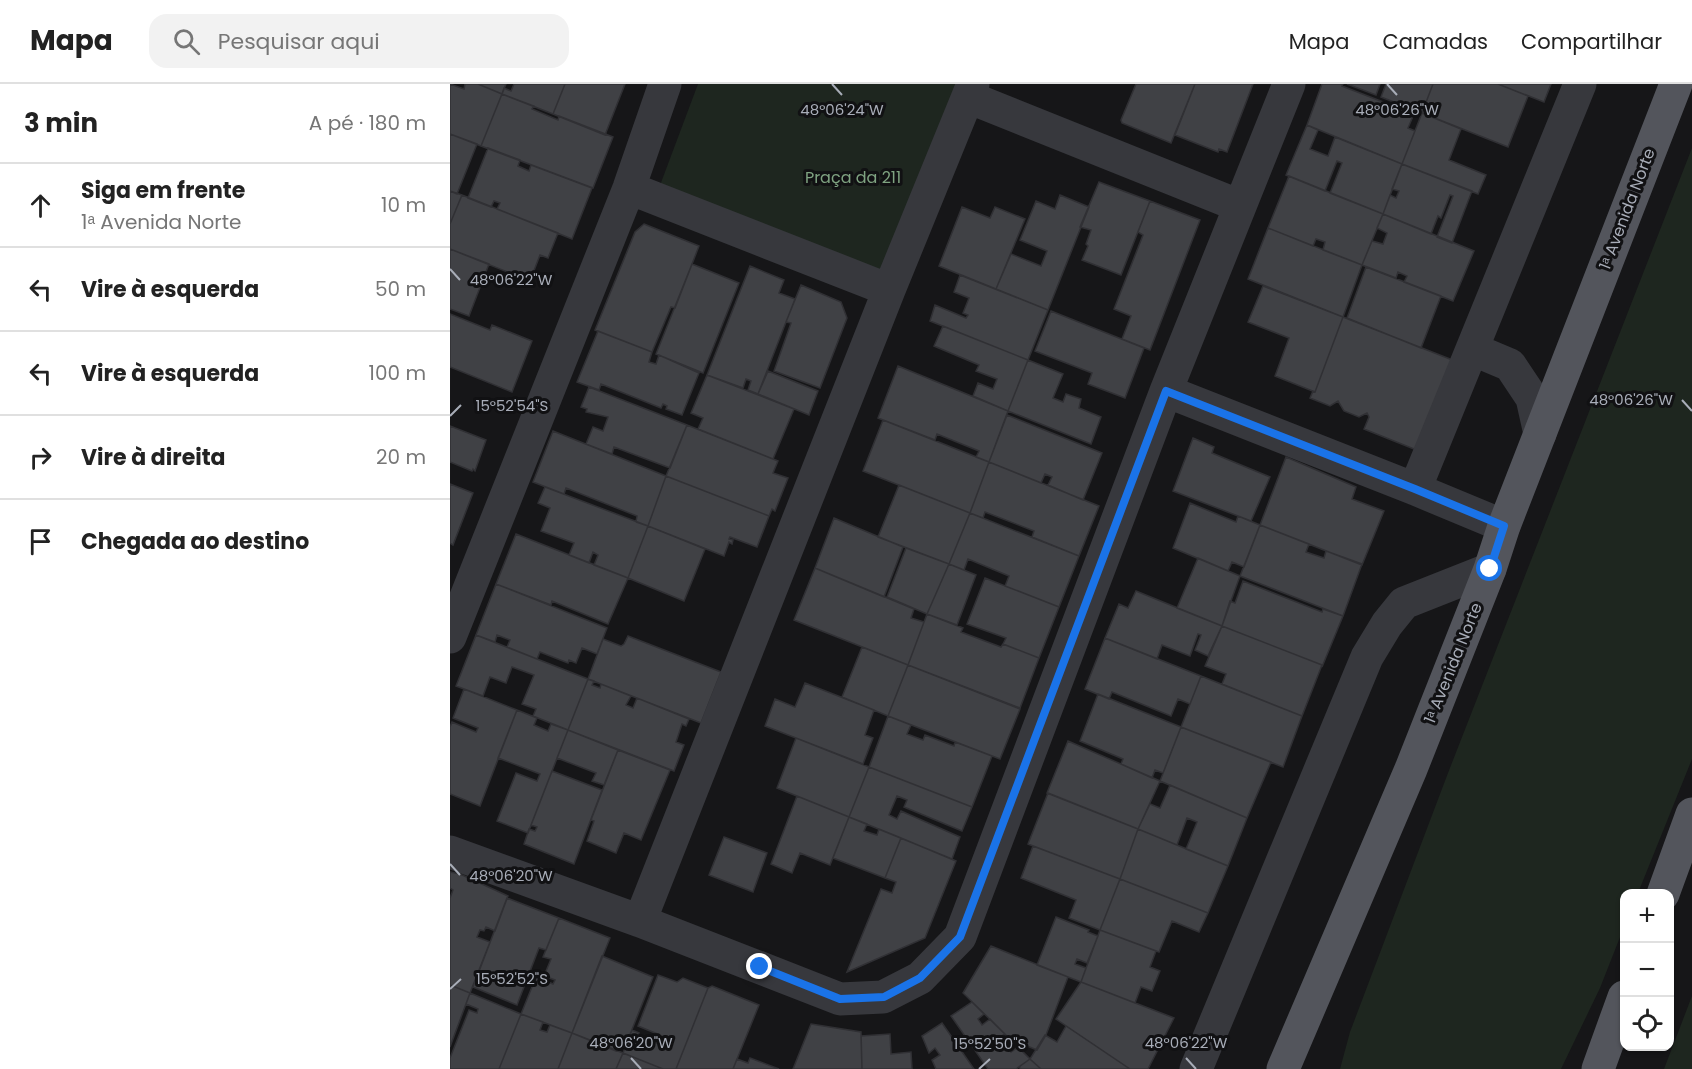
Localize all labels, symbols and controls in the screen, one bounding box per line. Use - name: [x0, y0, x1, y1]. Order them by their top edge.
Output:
- search box: [149, 14, 569, 68]
- text: Mapa: [30, 21, 113, 60]
- icon: search: [170, 25, 203, 58]
- text: Pesquisar aqui: [218, 26, 380, 57]
- text: Mapa: [1289, 27, 1349, 56]
- text: Camadas: [1382, 27, 1488, 56]
- text: Compartilhar: [1521, 27, 1662, 56]
- text: 48°06'24"W: [800, 99, 884, 120]
- text: 48°06'26"W: [1355, 99, 1439, 120]
- text: 3 min: [24, 105, 98, 141]
- text: A pé · 180 m: [309, 109, 426, 137]
- street label: 1ᵃ Avenida Norte: [1593, 145, 1661, 273]
- park label: Praça da 211: [805, 166, 901, 189]
- text: Siga em frente: [81, 175, 245, 206]
- icon: ahead: [24, 189, 57, 222]
- text: 10 m: [381, 191, 426, 219]
- text: 1ᵃ Avenida Norte: [81, 208, 241, 236]
- text: 48°06'22"W: [470, 269, 553, 290]
- icon: left: [24, 273, 57, 306]
- text: Vire à esquerda: [81, 274, 259, 305]
- text: 50 m: [375, 275, 426, 303]
- icon: left: [24, 357, 57, 390]
- text: Vire à esquerda: [81, 358, 259, 389]
- text: 100 m: [369, 359, 426, 387]
- text: 48°06'26"W: [1589, 389, 1673, 410]
- text: 15°52'54"S: [476, 395, 548, 416]
- icon: right: [24, 441, 57, 474]
- text: Vire à direita: [81, 442, 226, 473]
- text: 20 m: [376, 443, 426, 471]
- icon: arrive: [24, 525, 57, 558]
- text: Chegada ao destino: [81, 526, 309, 557]
- route start: [1476, 555, 1502, 581]
- street label: 1ᵃ Avenida Norte: [1418, 599, 1488, 727]
- text: 48°06'20"W: [469, 865, 553, 886]
- map controls: [1620, 889, 1674, 1051]
- button: +: [1620, 889, 1674, 943]
- button: −: [1620, 943, 1674, 997]
- route end: [746, 953, 772, 979]
- text: 15°52'52"S: [476, 968, 548, 989]
- button: locate: [1620, 997, 1674, 1051]
- text: 48°06'20"W: [589, 1032, 673, 1053]
- text: 48°06'22"W: [1145, 1032, 1228, 1053]
- text: 15°52'50"S: [954, 1033, 1026, 1054]

